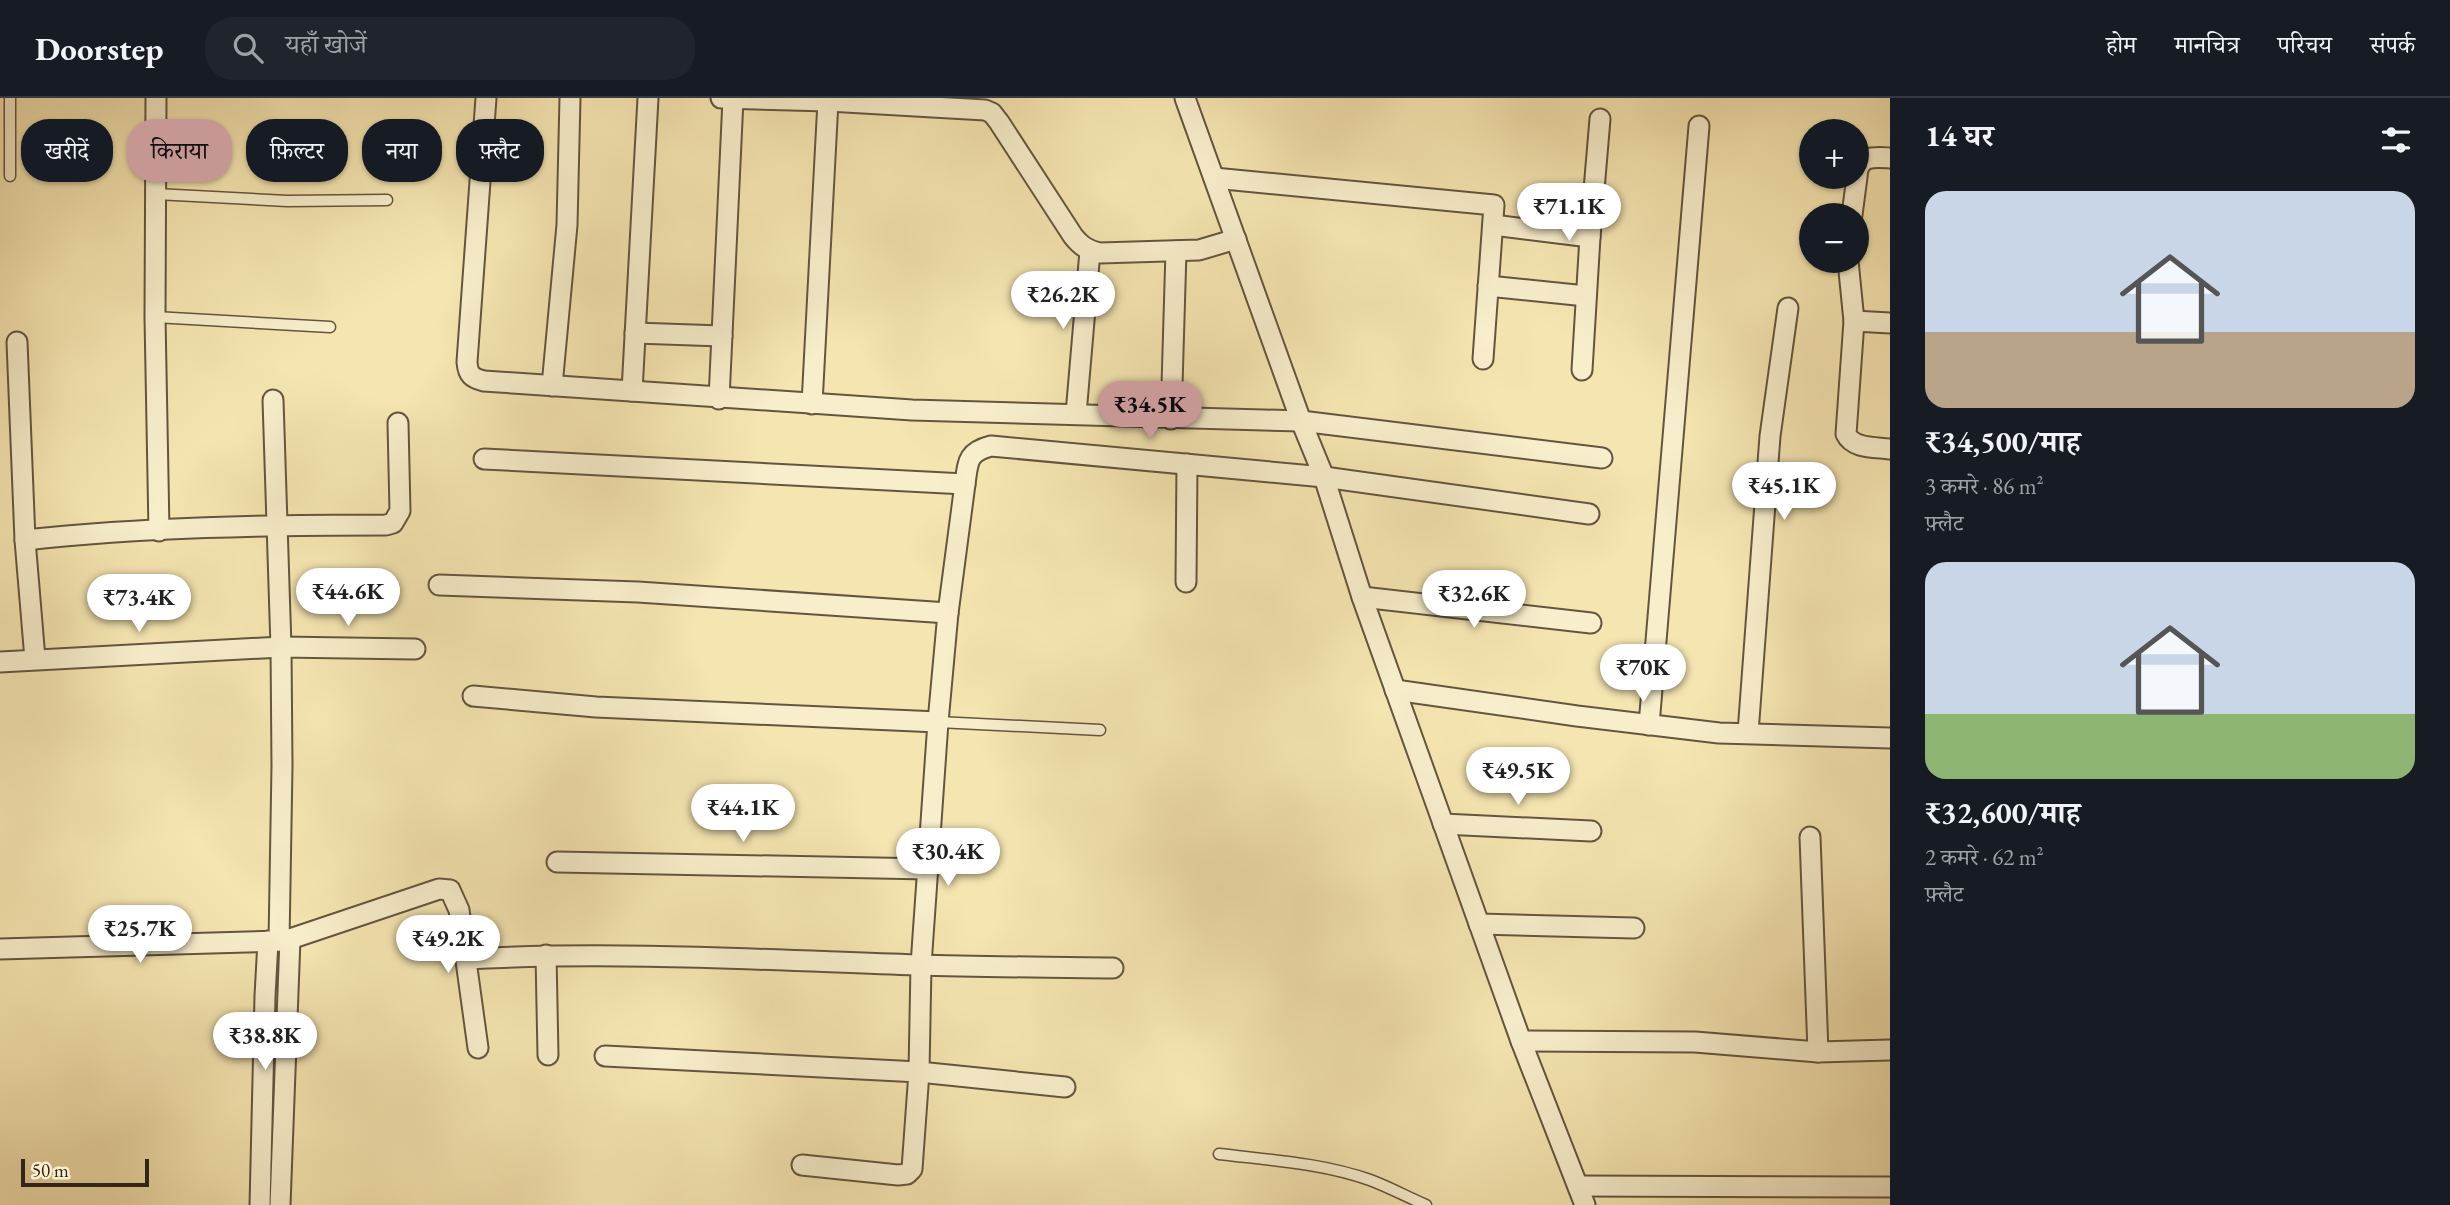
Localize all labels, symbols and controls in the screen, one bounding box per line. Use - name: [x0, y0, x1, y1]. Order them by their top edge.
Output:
- search box: [205, 17, 695, 80]
- text: Doorstep: [35, 27, 163, 70]
- text: यहाँ खोजें: [285, 27, 367, 61]
- icon: search: [229, 29, 267, 67]
- text: होम: [2106, 29, 2136, 60]
- text: मानचित्र: [2174, 29, 2240, 60]
- text: परिचय: [2278, 29, 2332, 60]
- text: संपर्क: [2370, 29, 2415, 60]
- text: 14 घर: [1925, 116, 1994, 155]
- chip: खरीदें: [21, 119, 113, 182]
- chip: किराया: [127, 119, 232, 182]
- chip: फ़िल्टर: [246, 119, 348, 182]
- chip: नया: [362, 119, 442, 182]
- chip: फ़्लैट: [456, 119, 544, 182]
- map controls: [1799, 119, 1869, 273]
- button: +: [1799, 119, 1869, 189]
- icon: filters: [2377, 121, 2415, 159]
- pin: ₹71.1K: [1512, 184, 1626, 243]
- text: ₹71.1K: [1533, 191, 1605, 221]
- button: −: [1799, 203, 1869, 273]
- icon: home: [2107, 236, 2233, 362]
- pin: ₹26.2K: [1006, 272, 1120, 331]
- text: ₹26.2K: [1027, 279, 1099, 309]
- pin: ₹34.5K: [1093, 382, 1207, 441]
- text: ₹34.5K: [1114, 389, 1186, 419]
- text: ₹34,500/माह: [1925, 422, 2080, 461]
- pin: ₹45.1K: [1727, 462, 1841, 522]
- text: ₹45.1K: [1748, 470, 1820, 500]
- text: 3 कमरे · 86 m²: [1925, 471, 2044, 501]
- text: फ़्लैट: [1925, 508, 1963, 538]
- pin: ₹44.6K: [291, 568, 405, 628]
- pin: ₹32.6K: [1417, 570, 1531, 630]
- pin: ₹73.4K: [82, 574, 196, 634]
- text: ₹44.6K: [312, 576, 384, 606]
- text: ₹32.6K: [1438, 578, 1510, 608]
- text: ₹73.4K: [103, 582, 175, 612]
- icon: home: [2107, 607, 2233, 733]
- pin: ₹70K: [1602, 644, 1684, 704]
- text: ₹70K: [1616, 652, 1670, 682]
- pin: ₹49.5K: [1461, 748, 1575, 807]
- text: ₹49.5K: [1482, 755, 1554, 785]
- pin: ₹44.1K: [686, 784, 800, 844]
- text: ₹44.1K: [707, 792, 779, 822]
- text: ₹32,600/माह: [1925, 793, 2080, 832]
- pin: ₹30.4K: [891, 828, 1005, 888]
- text: ₹30.4K: [912, 836, 984, 866]
- text: 2 कमरे · 62 m²: [1925, 842, 2044, 872]
- text: फ़्लैट: [1925, 879, 1963, 909]
- pin: ₹25.7K: [83, 906, 197, 965]
- text: ₹25.7K: [104, 913, 176, 943]
- pin: ₹49.2K: [391, 916, 505, 975]
- text: ₹49.2K: [412, 923, 484, 953]
- pin: ₹38.8K: [208, 1012, 322, 1072]
- text: ₹38.8K: [229, 1020, 301, 1050]
- scale bar: [21, 1156, 149, 1188]
- text: 50 m: [32, 1158, 69, 1183]

